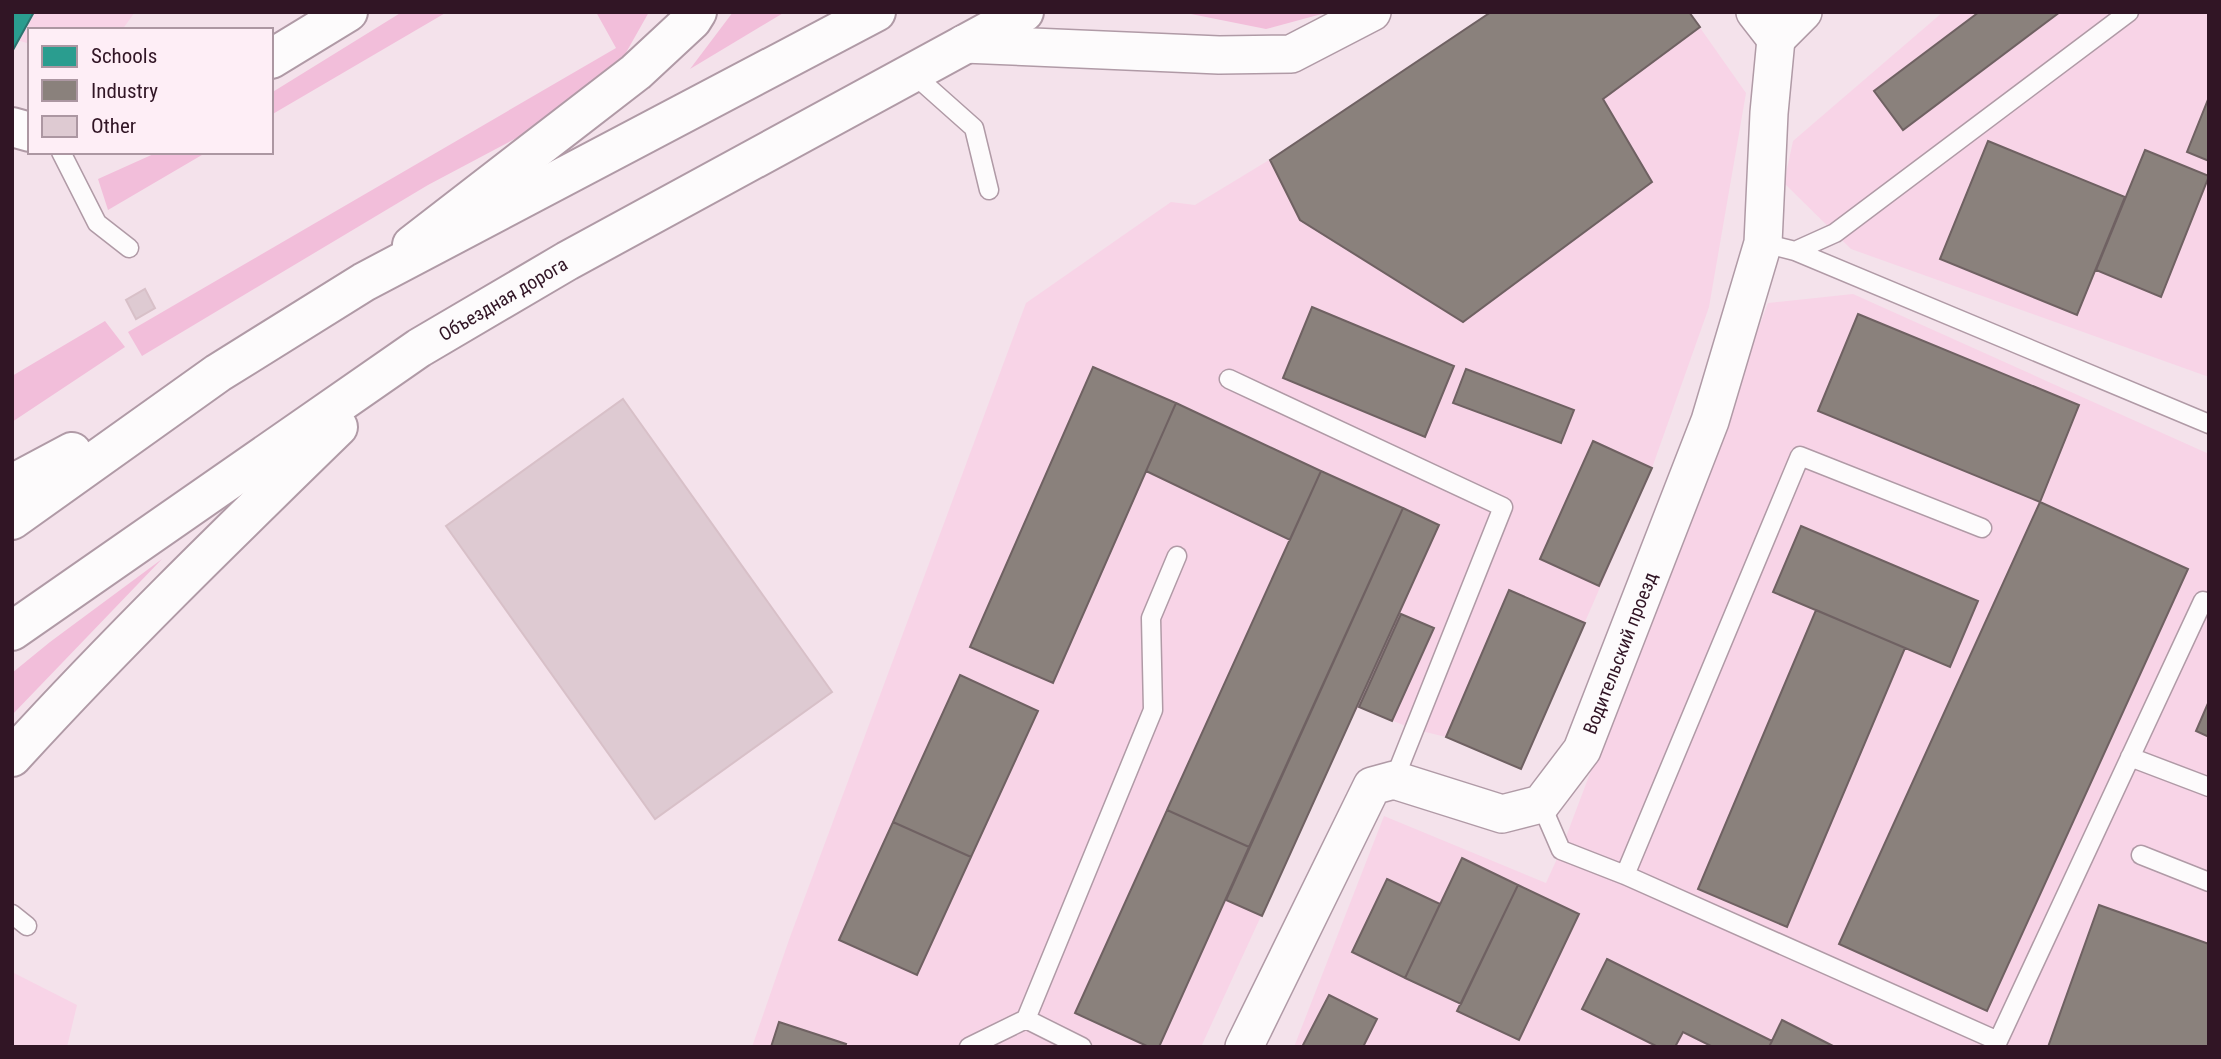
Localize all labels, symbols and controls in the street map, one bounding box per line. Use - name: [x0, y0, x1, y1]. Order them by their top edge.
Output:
- legend: [28, 28, 273, 154]
- text: Schools: [91, 44, 157, 68]
- text: Industry: [91, 79, 158, 103]
- text: Other: [91, 114, 136, 138]
- street label: Объездная дорога: [435, 252, 572, 346]
- street label: Водительский проезд: [1578, 569, 1662, 737]

